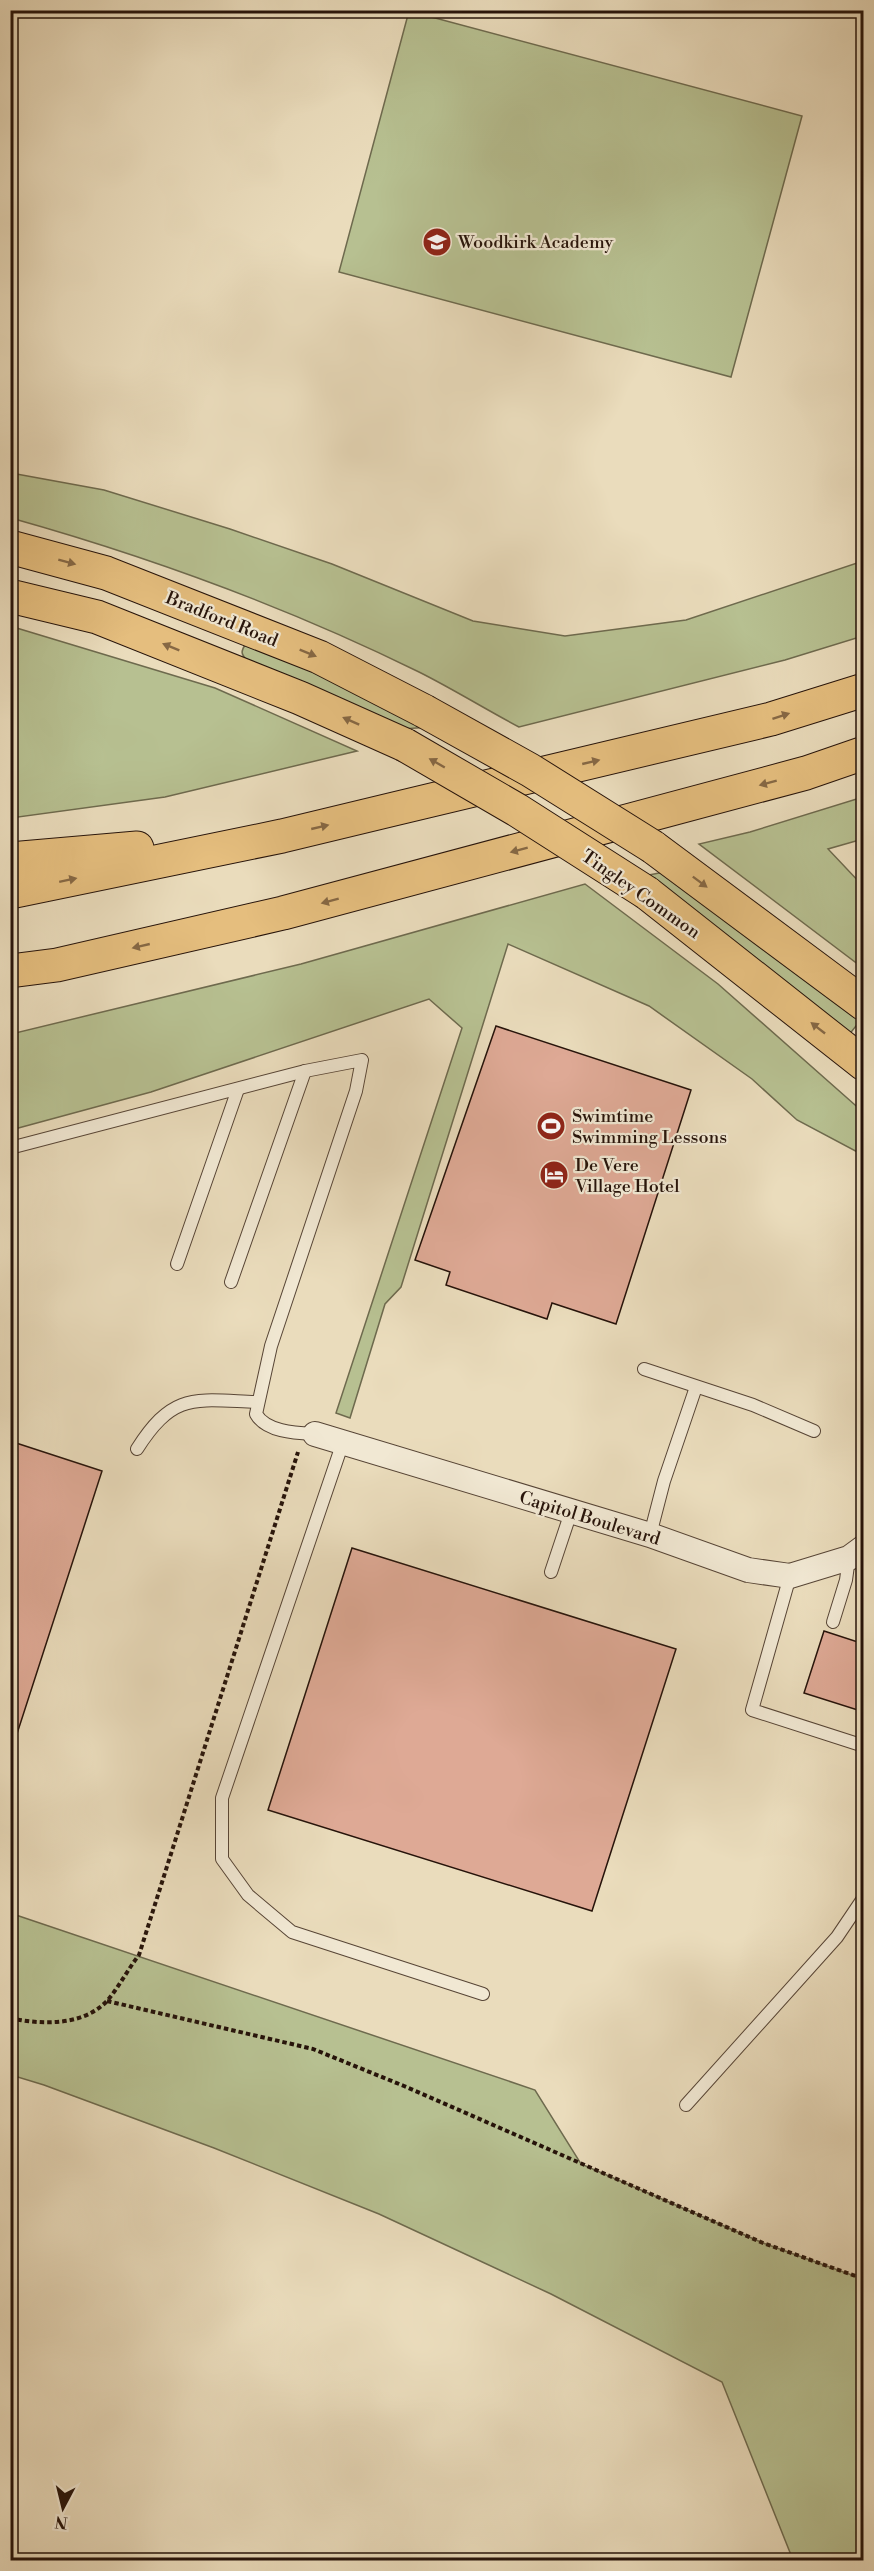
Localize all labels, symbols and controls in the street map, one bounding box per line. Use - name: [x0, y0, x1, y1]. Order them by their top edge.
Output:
- school or university icon: Woodkirk Academy: [421, 226, 453, 258]
- place label: Woodkirk Academy: [457, 231, 614, 254]
- one-way arrow: [58, 558, 76, 568]
- street label: Bradford Road: [161, 586, 282, 653]
- one-way arrow: [162, 641, 180, 651]
- one-way arrow: [300, 648, 318, 658]
- one-way arrow: [772, 711, 790, 720]
- one-way arrow: [342, 716, 360, 726]
- one-way arrow: [582, 757, 601, 766]
- one-way arrow: [428, 758, 445, 768]
- one-way arrow: [759, 779, 777, 788]
- one-way arrow: [311, 821, 329, 831]
- street label: Tingley Common: [577, 845, 705, 944]
- one-way arrow: [509, 846, 527, 855]
- one-way arrow: [58, 875, 77, 885]
- one-way arrow: [693, 875, 708, 887]
- one-way arrow: [321, 897, 339, 906]
- one-way arrow: [131, 942, 150, 951]
- one-way arrow: [810, 1022, 825, 1034]
- place label: Swimtime Swimming Lessons: [572, 1105, 727, 1149]
- sports icon: Swimtime Swimming Lessons: [535, 1110, 567, 1142]
- place label: De Vere Village Hotel: [574, 1154, 680, 1198]
- hotel icon: De Vere Village Hotel: [538, 1159, 570, 1191]
- street label: Capitol Boulevard: [517, 1486, 664, 1551]
- north arrow: [33, 2478, 93, 2538]
- text: N: [53, 2511, 69, 2533]

